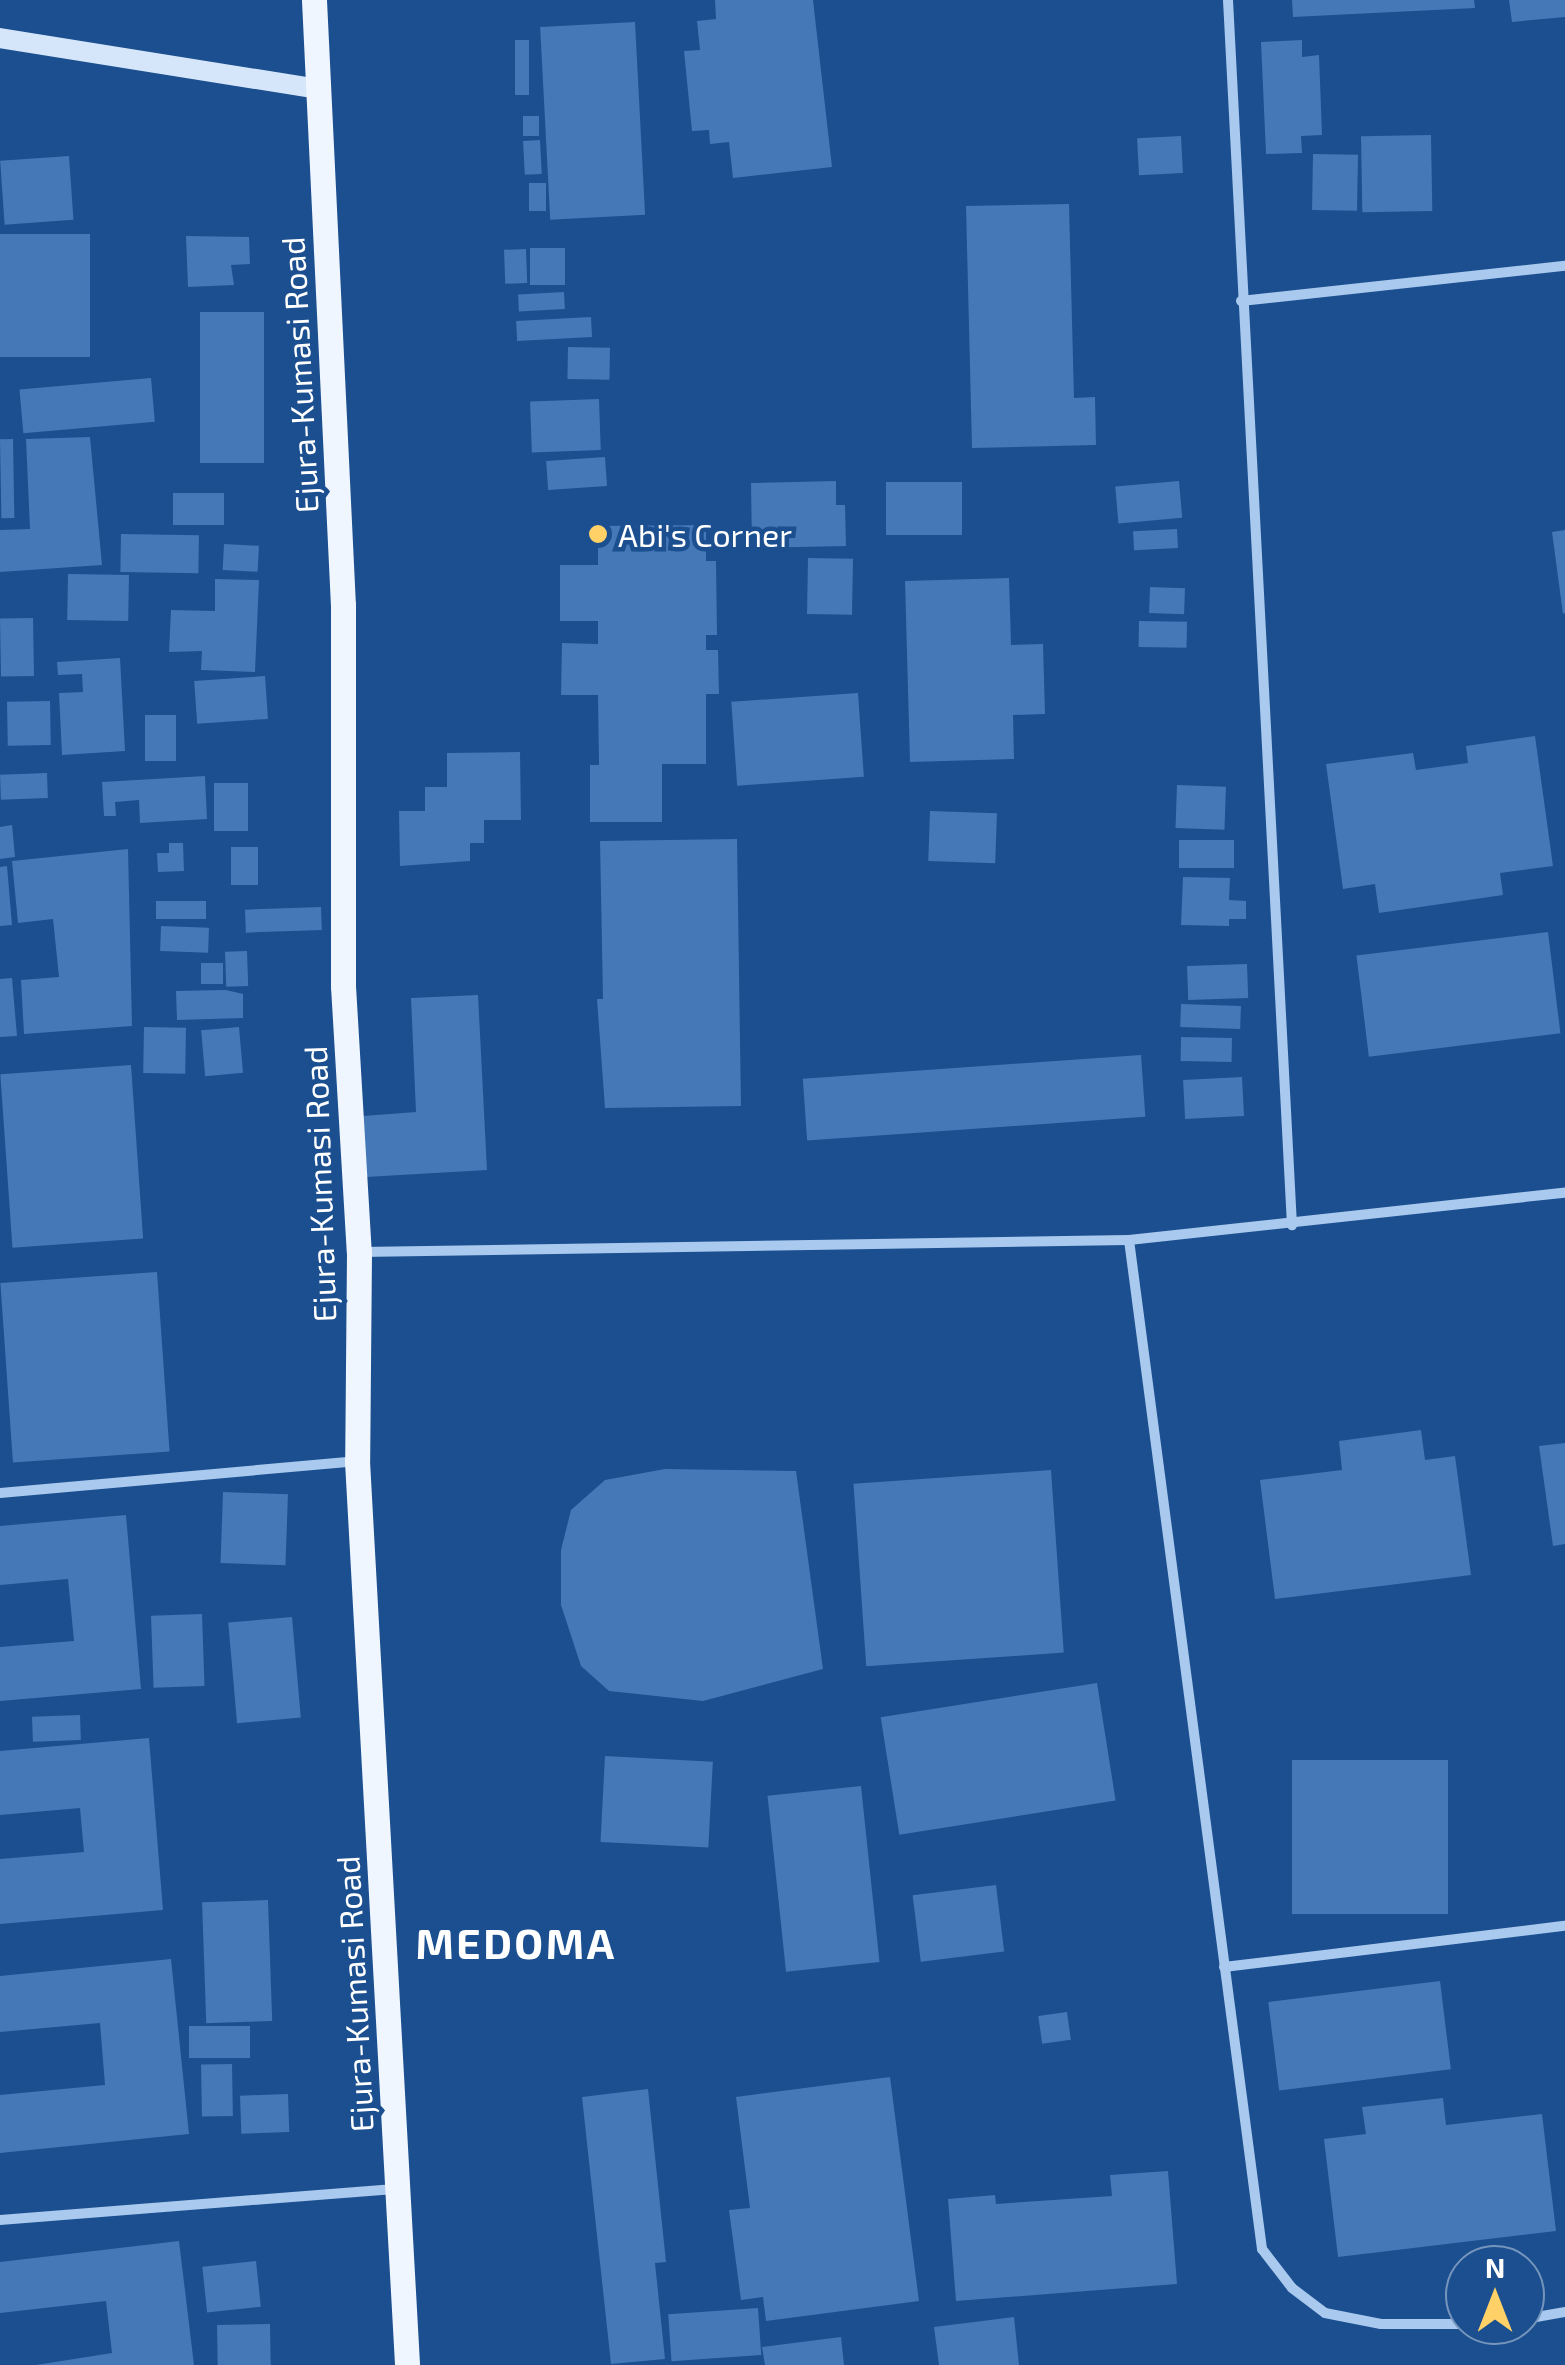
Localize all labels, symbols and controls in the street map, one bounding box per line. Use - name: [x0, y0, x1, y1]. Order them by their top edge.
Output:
- street label: Ejura-Kumasi Road: [273, 236, 325, 514]
- place label: Abi's Corner: [618, 515, 792, 553]
- marker: Abi's Corner: [587, 523, 609, 545]
- street label: Ejura-Kumasi Road: [295, 1045, 343, 1323]
- street label: Ejura-Kumasi Road: [328, 1855, 380, 2133]
- district label: MEDOMA: [415, 1917, 617, 1967]
- north arrow: [1445, 2245, 1545, 2345]
- text: N: [1485, 2250, 1505, 2284]

